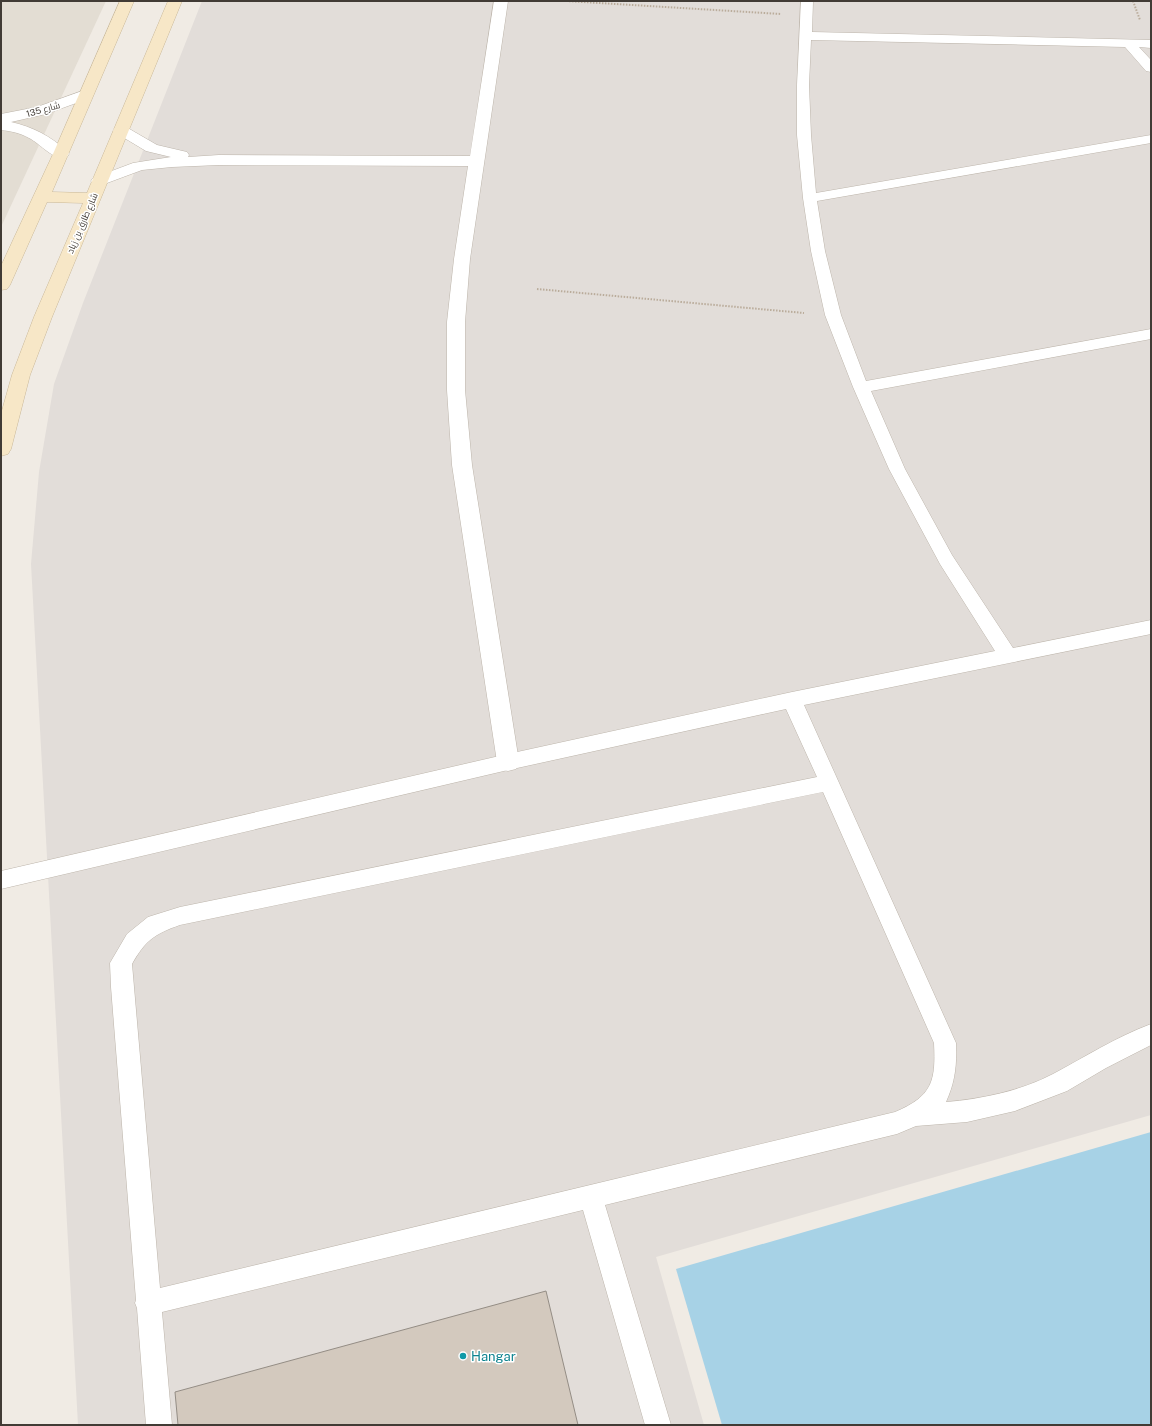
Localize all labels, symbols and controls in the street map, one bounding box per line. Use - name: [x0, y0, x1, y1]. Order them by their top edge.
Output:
- street label: شارع 135: [25, 99, 61, 120]
- street label: شارع طارق بن زياد: [64, 191, 101, 255]
- place label: Hangar: [471, 1349, 516, 1364]
- marker: Hangar: [458, 1351, 468, 1361]

